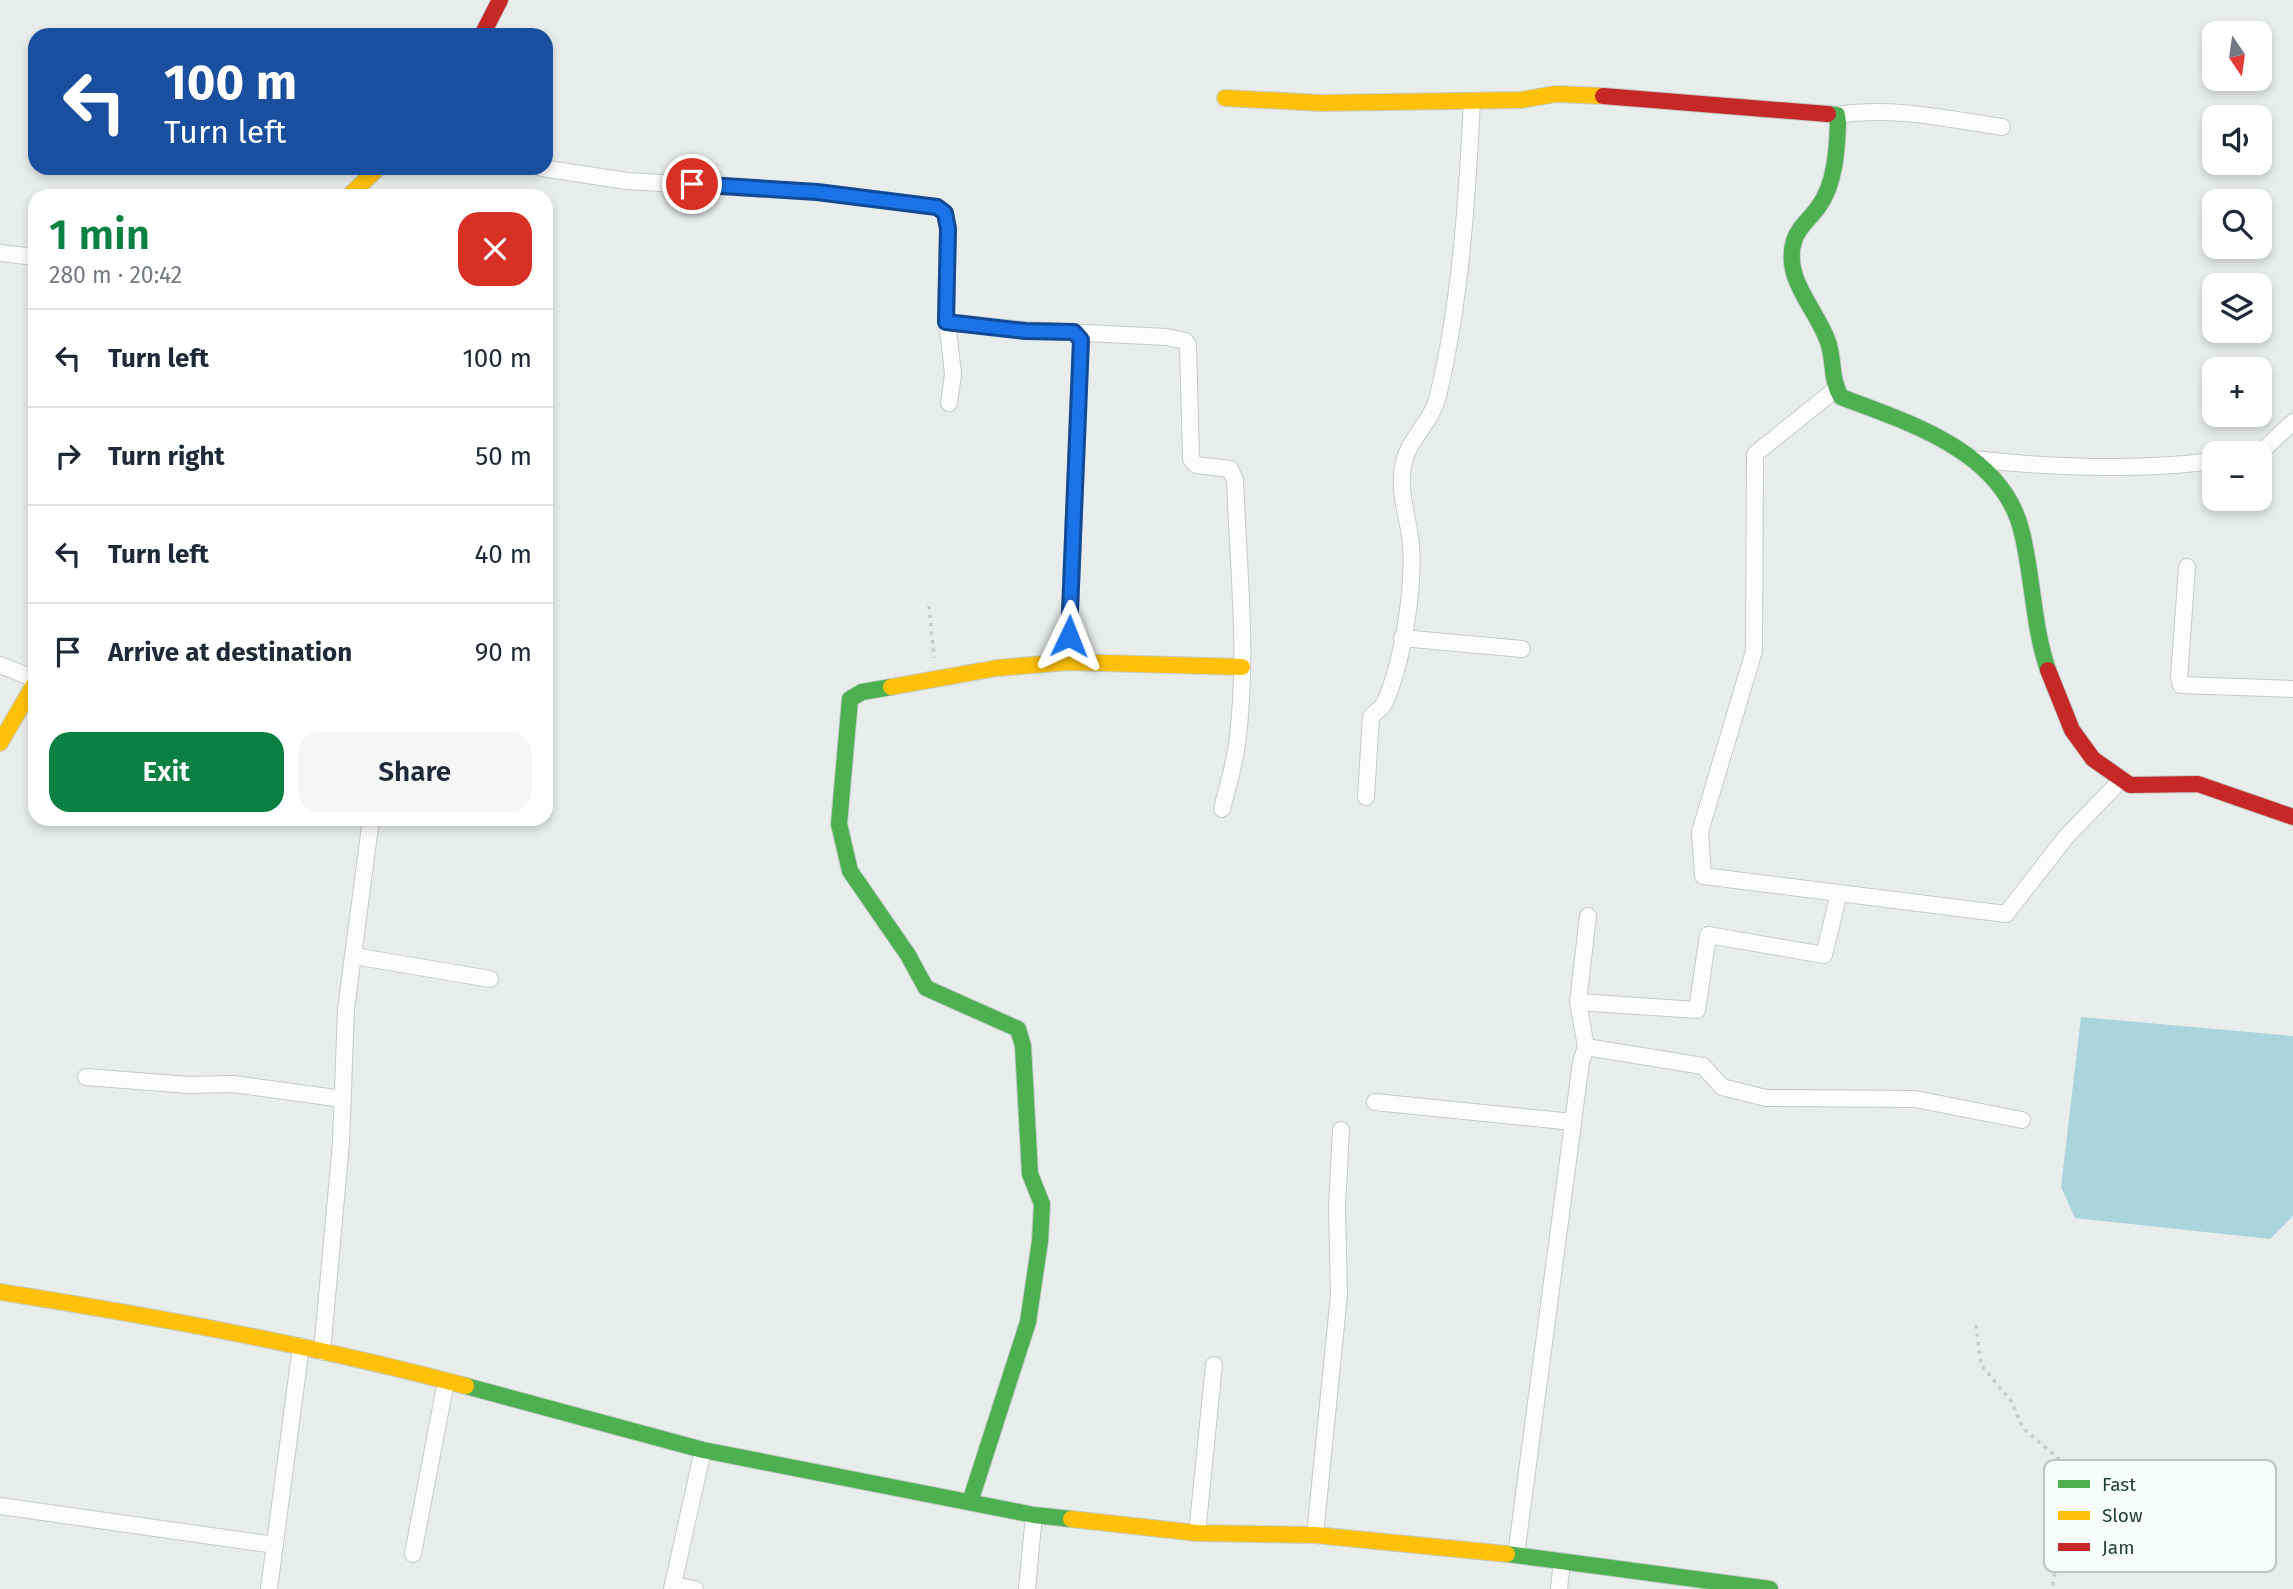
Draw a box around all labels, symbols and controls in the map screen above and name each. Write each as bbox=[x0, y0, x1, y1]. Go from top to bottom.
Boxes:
north arrow bbox=[2202, 21, 2272, 91]
map controls bbox=[2202, 21, 2272, 511]
text: 100 m bbox=[164, 53, 297, 112]
icon: left bbox=[49, 56, 140, 147]
button: sound bbox=[2202, 105, 2272, 175]
text: Turn left bbox=[164, 113, 286, 151]
pin bbox=[662, 154, 722, 214]
icon: arrive bbox=[673, 165, 711, 203]
button: search bbox=[2202, 189, 2272, 259]
text: 1 min bbox=[49, 210, 150, 260]
button: close bbox=[458, 212, 532, 286]
text: 280 m · 20:42 bbox=[49, 261, 182, 289]
button: layers bbox=[2202, 273, 2272, 343]
icon: left bbox=[49, 339, 87, 377]
text: Turn left bbox=[108, 343, 209, 374]
text: 100 m bbox=[463, 343, 532, 374]
button: + bbox=[2202, 357, 2272, 427]
icon: right bbox=[49, 437, 87, 475]
text: Turn right bbox=[108, 441, 225, 472]
text: 50 m bbox=[475, 441, 532, 472]
button: − bbox=[2202, 441, 2272, 511]
icon: left bbox=[49, 535, 87, 573]
text: Turn left bbox=[108, 539, 209, 570]
text: 40 m bbox=[474, 539, 532, 570]
position arrow bbox=[1032, 599, 1106, 673]
icon: arrive bbox=[49, 633, 87, 671]
text: Arrive at destination bbox=[108, 637, 352, 668]
text: 90 m bbox=[475, 637, 532, 668]
button: Exit bbox=[49, 732, 284, 812]
button: Share bbox=[298, 732, 532, 812]
legend bbox=[2044, 1460, 2276, 1572]
text: Fast bbox=[2102, 1473, 2136, 1496]
text: Slow bbox=[2102, 1504, 2143, 1527]
text: Jam bbox=[2102, 1536, 2134, 1559]

